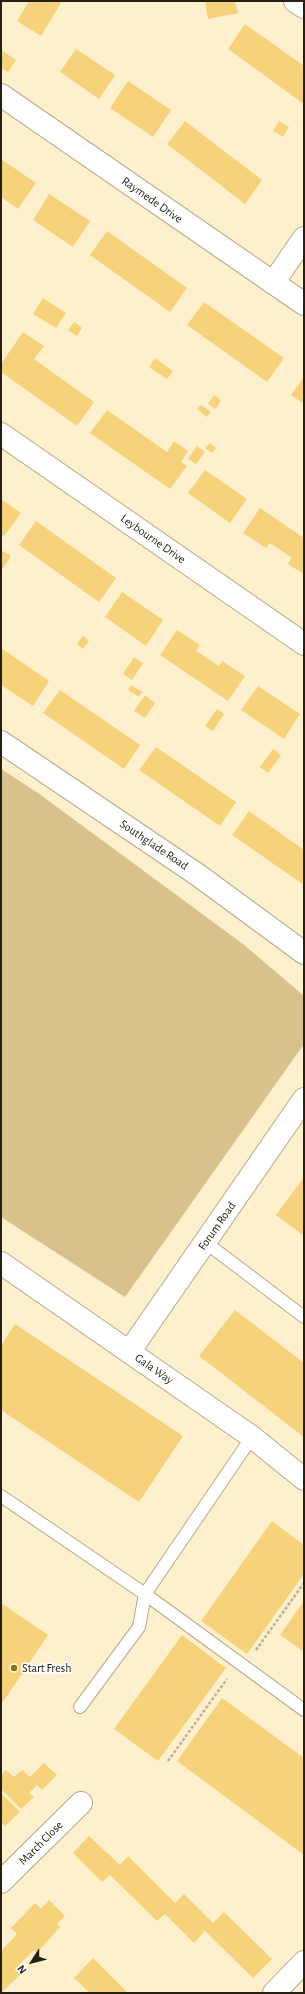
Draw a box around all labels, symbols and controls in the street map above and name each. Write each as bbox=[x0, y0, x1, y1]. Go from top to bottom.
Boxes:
street label: Raymede Drive bbox=[119, 174, 185, 226]
street label: Leybourne Drive bbox=[118, 511, 188, 567]
street label: Southglade Road bbox=[117, 817, 191, 873]
street label: Forum Road bbox=[195, 1199, 239, 1253]
street label: Gala Way bbox=[132, 1351, 176, 1387]
place label: Start Fresh bbox=[22, 1661, 71, 1675]
marker: Start Fresh bbox=[9, 1663, 19, 1673]
street label: March Close bbox=[16, 1818, 66, 1868]
north arrow bbox=[12, 1942, 52, 1982]
text: N bbox=[15, 1963, 29, 1976]

